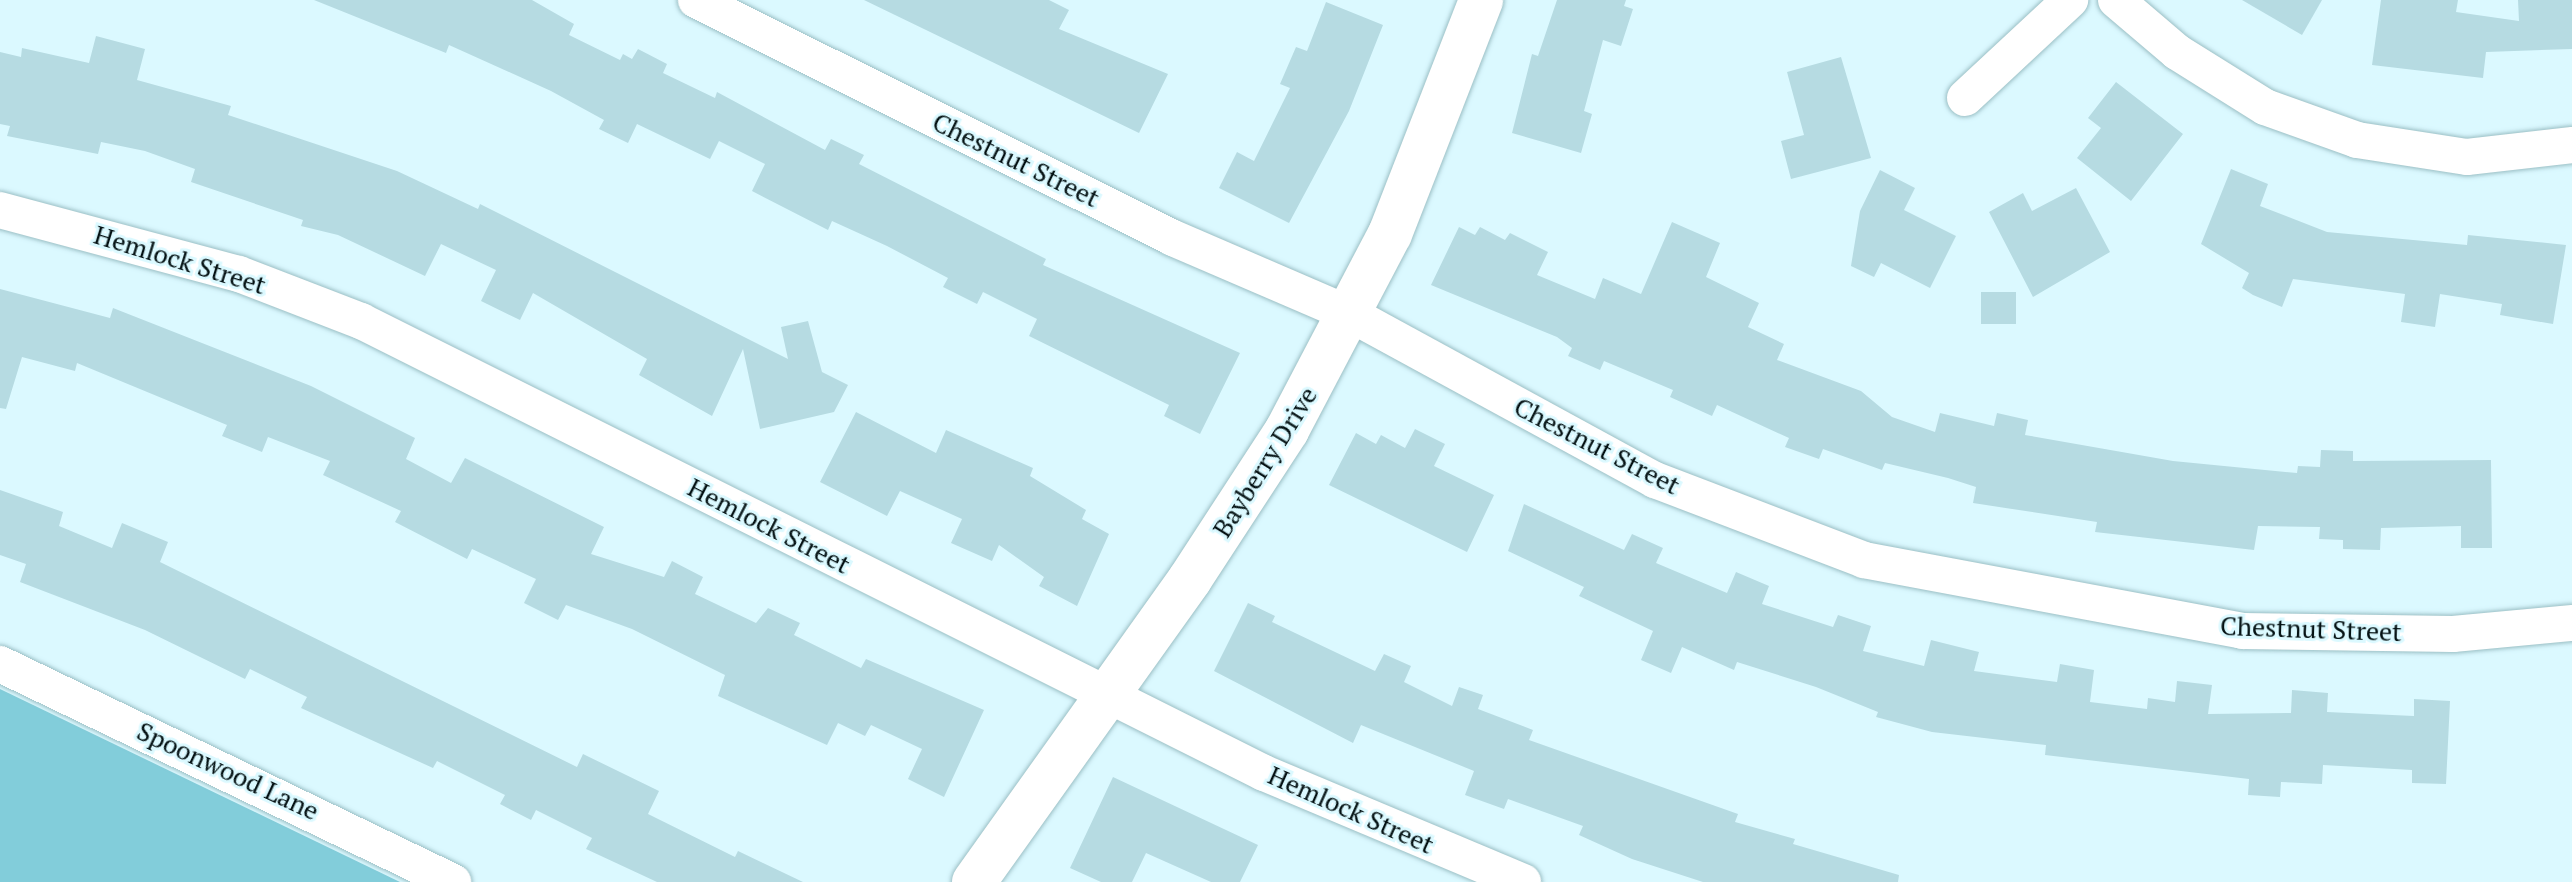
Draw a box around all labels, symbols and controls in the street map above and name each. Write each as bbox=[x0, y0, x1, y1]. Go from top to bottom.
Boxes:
street label: Chestnut Street bbox=[928, 106, 1104, 214]
street label: Hemlock Street bbox=[90, 219, 270, 301]
street label: Bayberry Drive bbox=[1206, 381, 1324, 543]
street label: Chestnut Street bbox=[1509, 391, 1685, 501]
street label: Hemlock Street bbox=[683, 472, 855, 580]
street label: Chestnut Street bbox=[2220, 610, 2402, 648]
street label: Spoonwood Lane bbox=[132, 715, 324, 827]
street label: Hemlock Street bbox=[1263, 760, 1439, 860]

